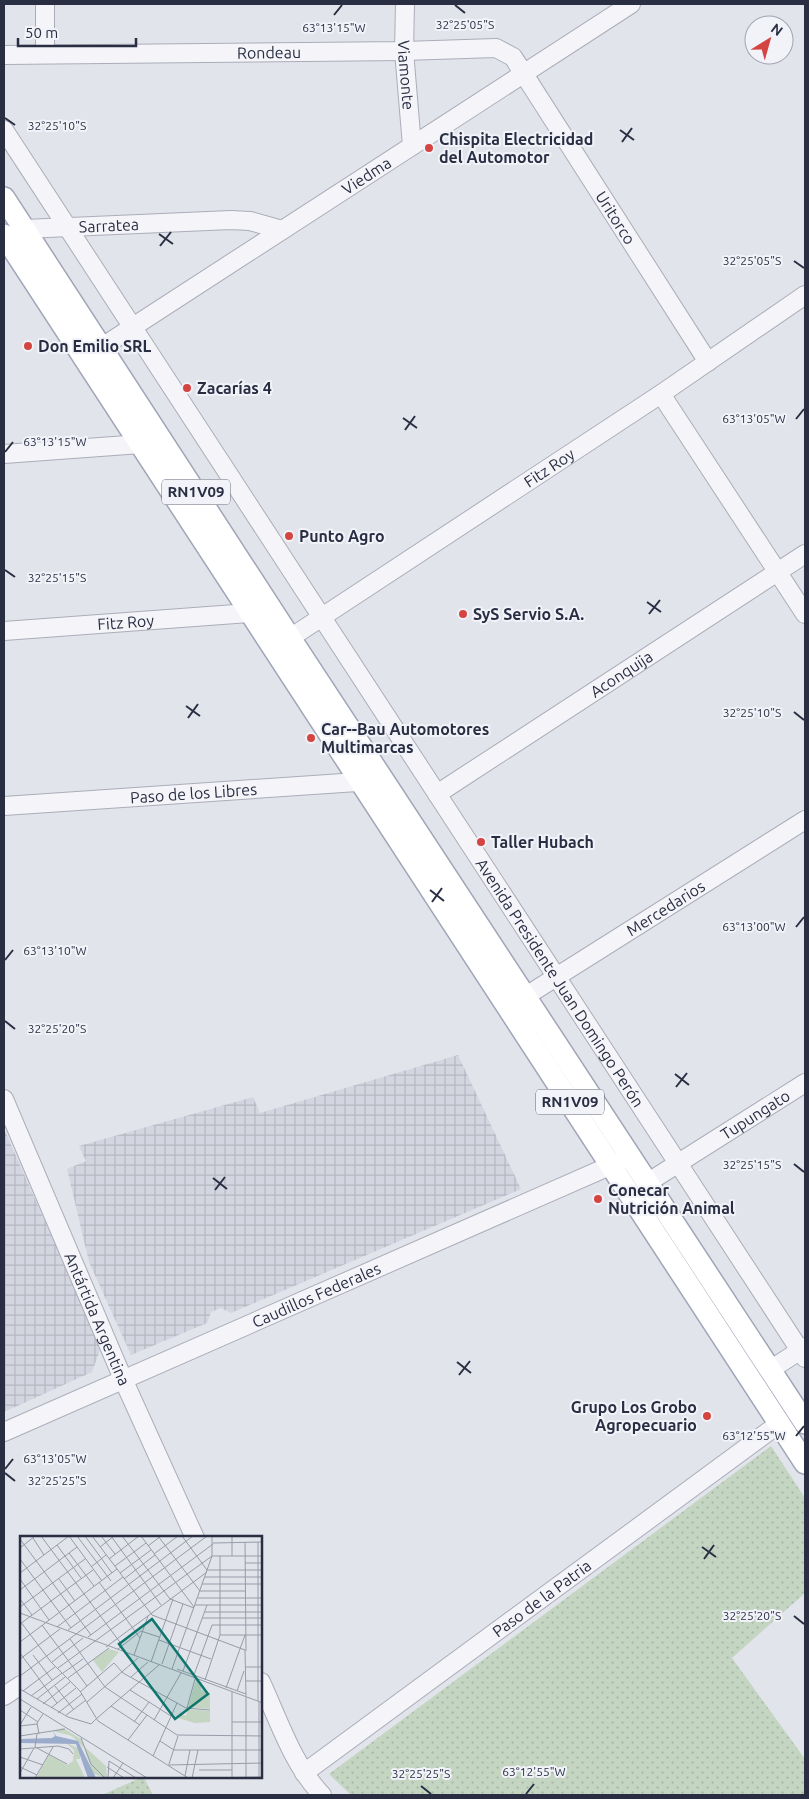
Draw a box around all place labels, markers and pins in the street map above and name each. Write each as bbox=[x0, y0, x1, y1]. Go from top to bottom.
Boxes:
place label: Chispita Electricidad del Automotor bbox=[439, 130, 593, 166]
marker: Chispita Electricidad del Automotor bbox=[423, 142, 435, 154]
place label: Don Emilio SRL bbox=[38, 337, 152, 355]
marker: Don Emilio SRL bbox=[22, 340, 34, 352]
place label: Zacarías 4 bbox=[197, 379, 272, 397]
marker: Zacarías 4 bbox=[181, 382, 193, 394]
place label: Punto Agro bbox=[299, 527, 385, 545]
marker: Punto Agro bbox=[283, 530, 295, 542]
place label: SyS Servio S.A. bbox=[473, 605, 584, 623]
marker: SyS Servio S.A. bbox=[457, 608, 469, 620]
place label: Car--Bau Automotores Multimarcas bbox=[321, 720, 489, 756]
marker: Car--Bau Automotores Multimarcas bbox=[305, 732, 317, 744]
place label: Taller Hubach bbox=[491, 833, 594, 851]
marker: Taller Hubach bbox=[475, 836, 487, 848]
place label: Conecar Nutrición Animal bbox=[608, 1181, 735, 1217]
marker: Conecar Nutrición Animal bbox=[592, 1193, 604, 1205]
place label: Grupo Los Grobo Agropecuario bbox=[571, 1398, 697, 1434]
marker: Grupo Los Grobo Agropecuario bbox=[701, 1410, 713, 1422]

